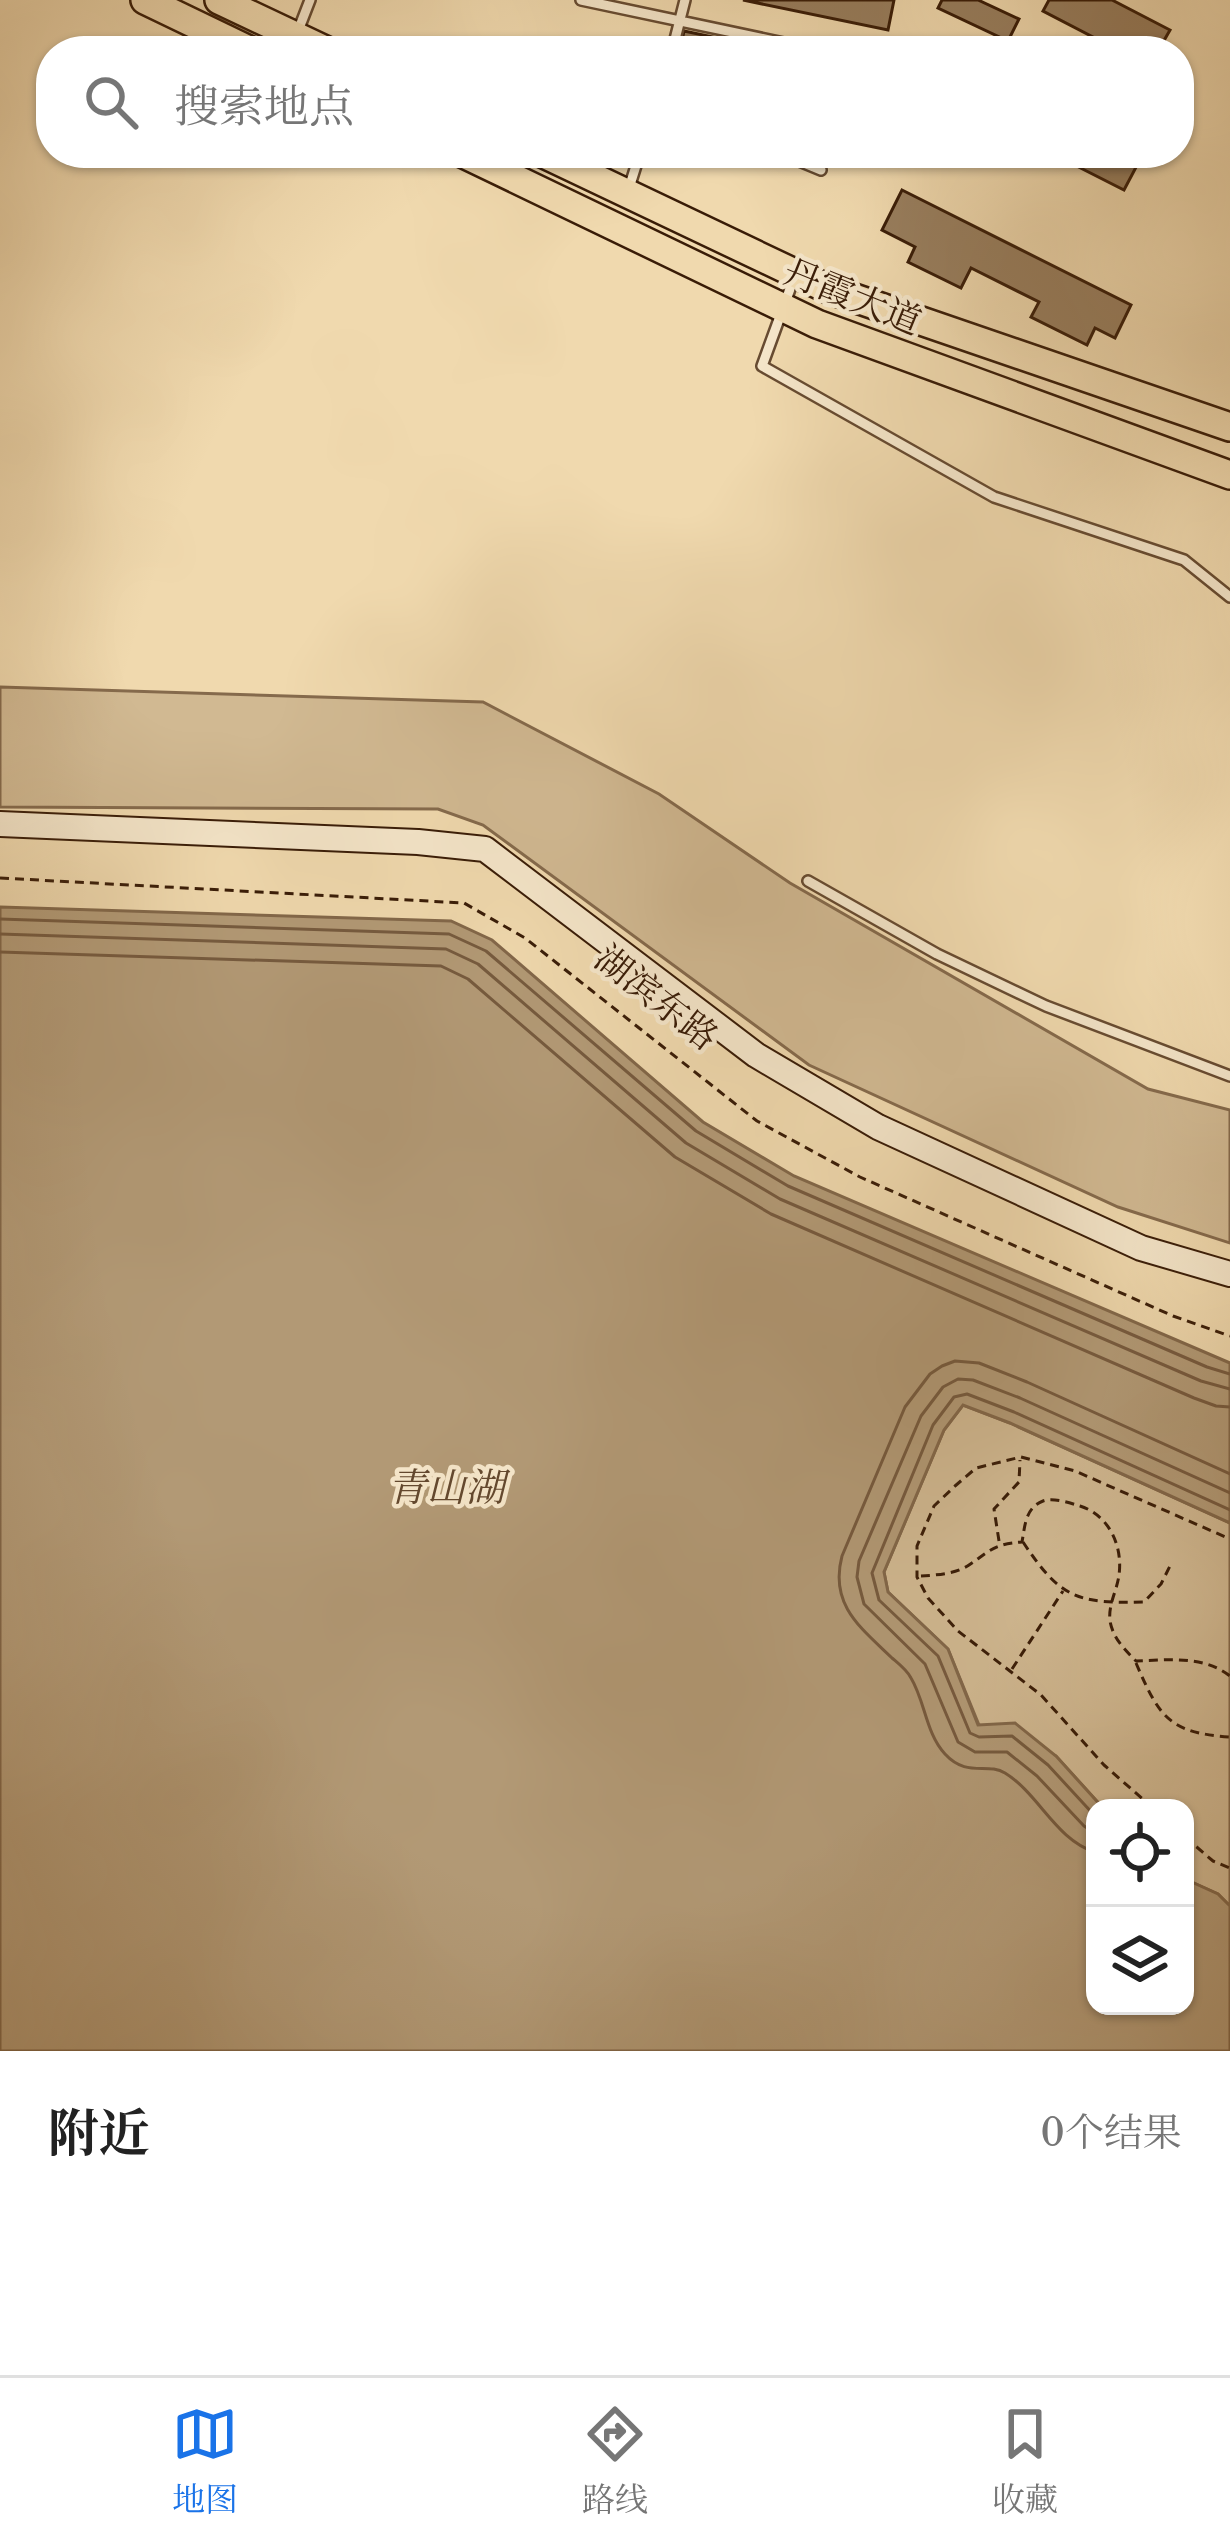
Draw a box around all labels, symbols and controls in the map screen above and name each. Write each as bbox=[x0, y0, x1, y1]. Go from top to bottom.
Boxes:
search box bbox=[36, 36, 1194, 168]
icon: search bbox=[78, 69, 144, 135]
text: 搜索地点 bbox=[174, 78, 354, 134]
street label: 丹霞大道 bbox=[778, 249, 928, 343]
street label: 湖滨东路 bbox=[587, 935, 727, 1059]
water label: 青山湖 bbox=[387, 1463, 510, 1511]
map controls bbox=[1086, 1799, 1194, 2015]
button: locate bbox=[1086, 1799, 1194, 1907]
button: layers bbox=[1086, 1907, 1194, 2015]
text: 附近 bbox=[48, 2102, 150, 2164]
text: 0个结果 bbox=[1040, 2108, 1182, 2156]
tab: 地图 bbox=[172, 2401, 238, 2520]
tab: 路线 bbox=[582, 2401, 648, 2520]
tab: 收藏 bbox=[992, 2401, 1058, 2520]

